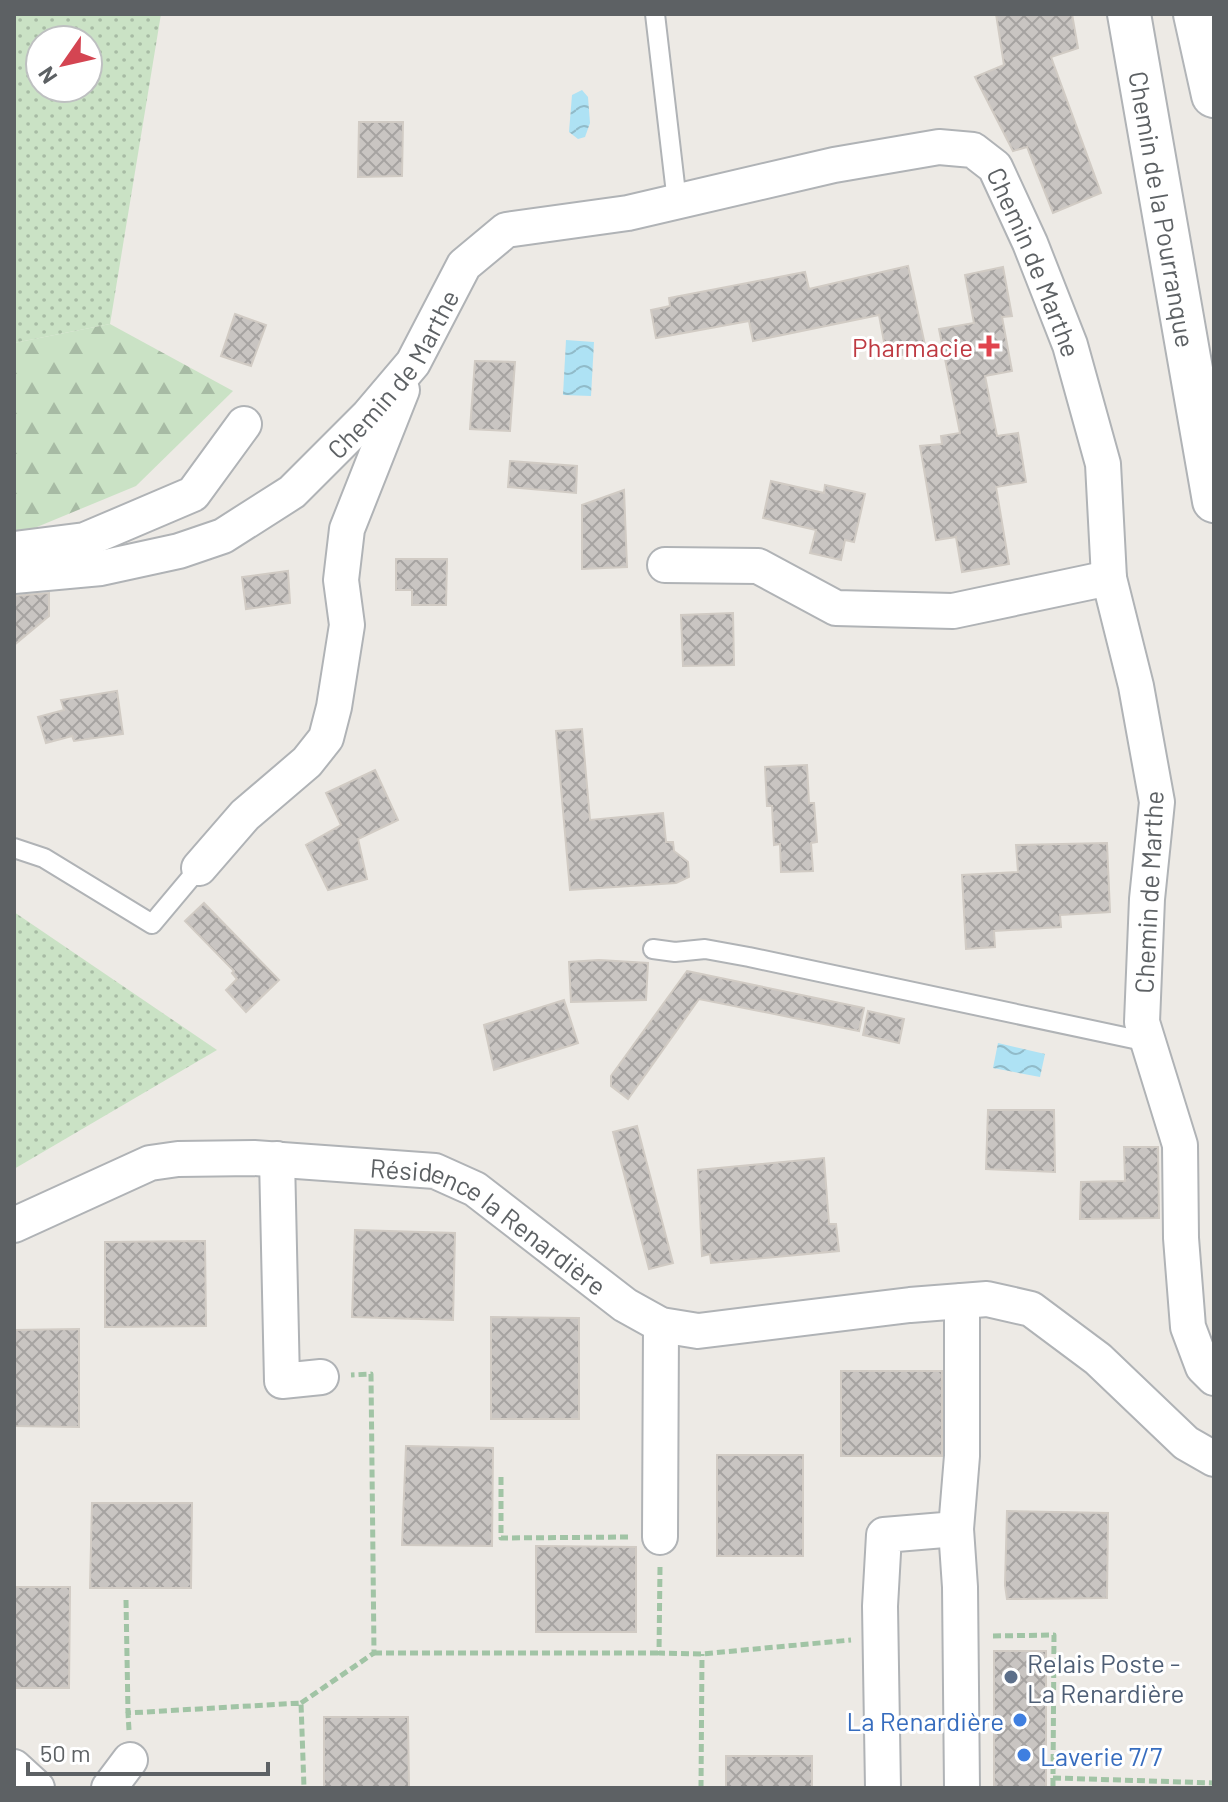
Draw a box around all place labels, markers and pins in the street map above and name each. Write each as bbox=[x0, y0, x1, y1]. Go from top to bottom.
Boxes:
place label: Pharmacie bbox=[852, 331, 973, 362]
marker: Pharmacie bbox=[980, 337, 998, 355]
place label: Relais Poste - La Renardière bbox=[1027, 1647, 1184, 1708]
marker: Relais Poste - La Renardière bbox=[1002, 1668, 1020, 1686]
place label: La Renardière bbox=[847, 1705, 1004, 1736]
marker: La Renardière bbox=[1011, 1711, 1029, 1729]
place label: Laverie 7/7 bbox=[1040, 1740, 1162, 1771]
marker: Laverie 7/7 bbox=[1015, 1746, 1033, 1764]

